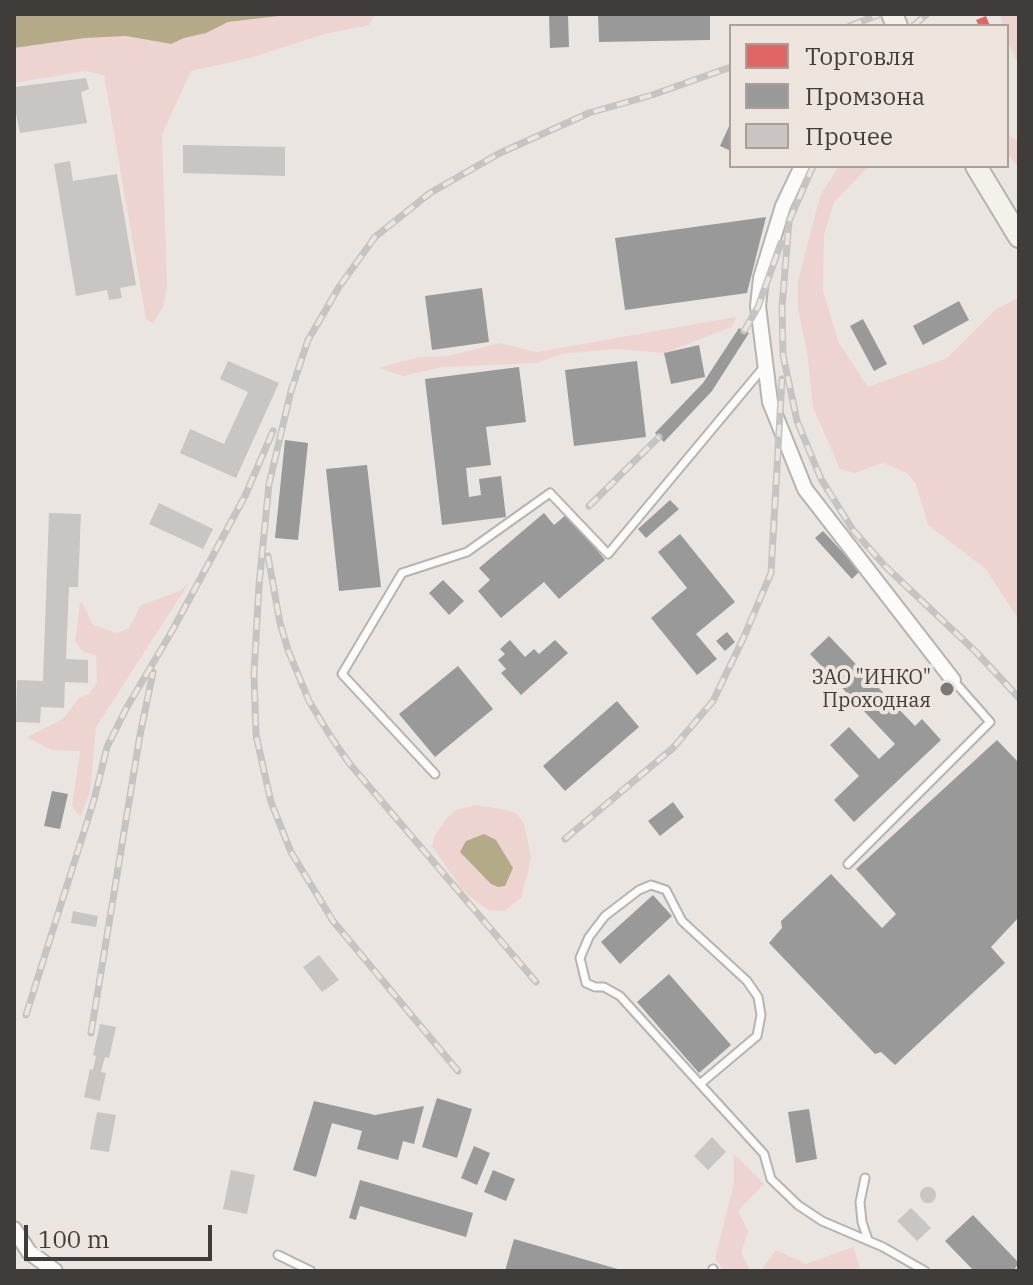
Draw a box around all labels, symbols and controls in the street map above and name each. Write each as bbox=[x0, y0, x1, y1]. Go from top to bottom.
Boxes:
legend bbox=[729, 24, 1009, 168]
text: Торговля bbox=[805, 40, 915, 72]
text: Промзона bbox=[805, 80, 925, 112]
text: Прочее bbox=[805, 120, 893, 152]
place label: ЗАО "ИНКО" Проходная bbox=[812, 666, 931, 713]
marker: ЗАО "ИНКО" Проходная bbox=[938, 680, 956, 698]
scale bar bbox=[28, 1209, 216, 1259]
text: 100 m bbox=[38, 1223, 110, 1255]

